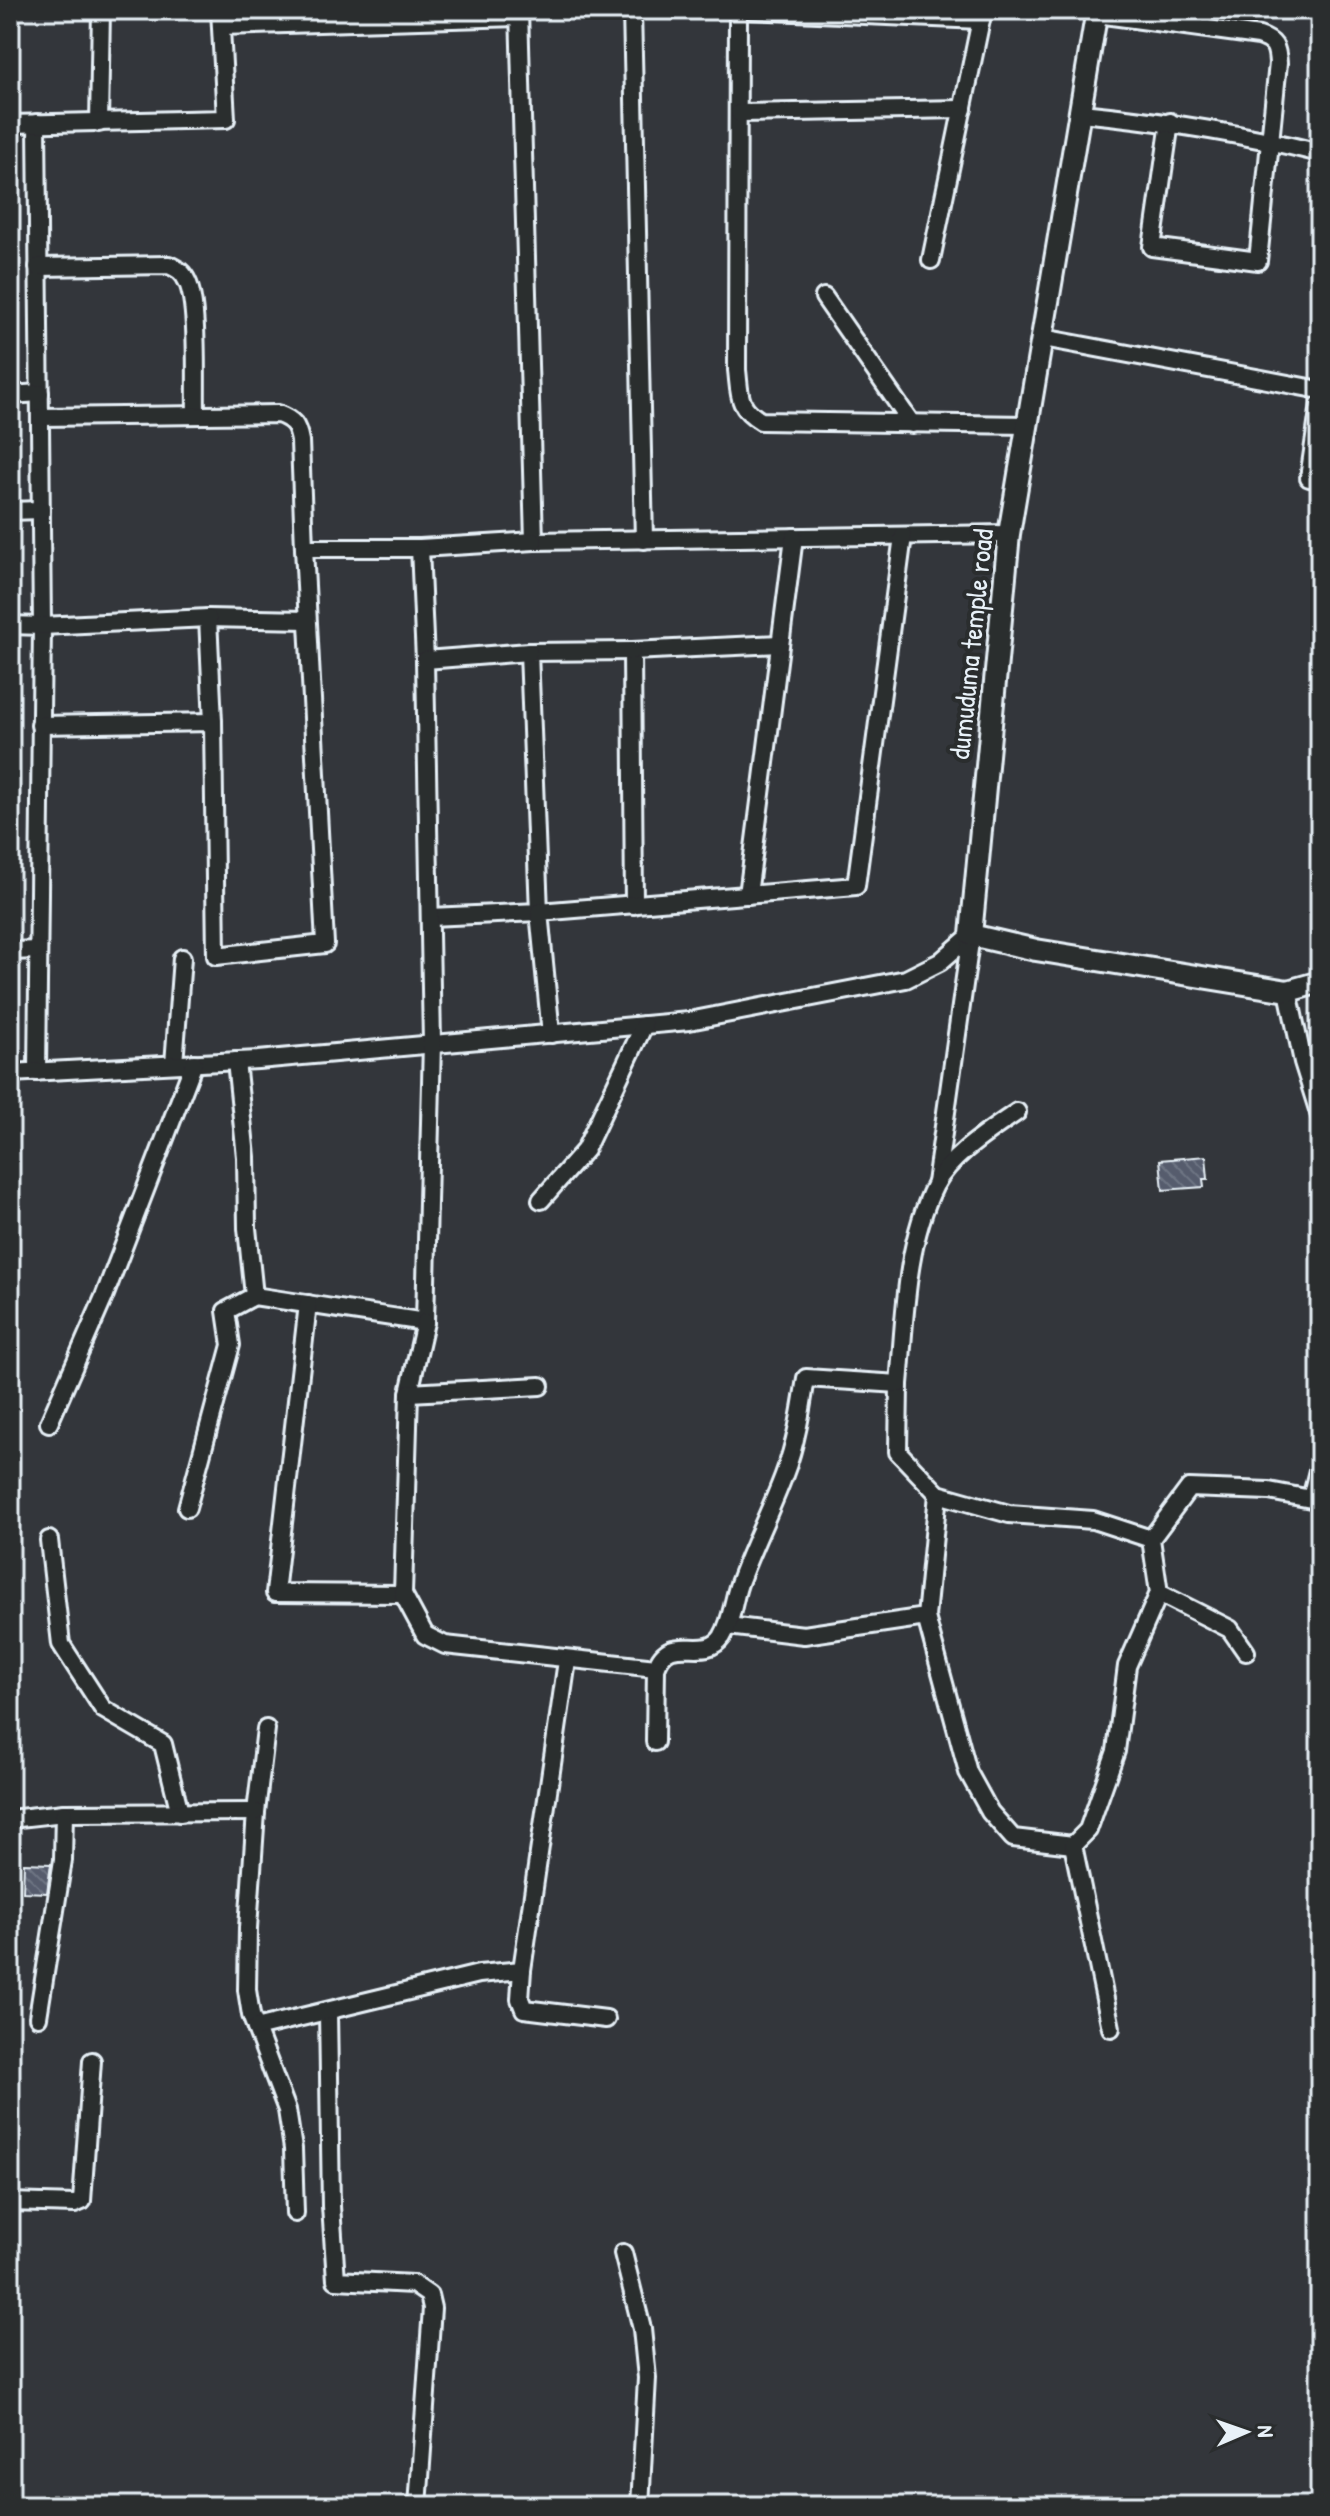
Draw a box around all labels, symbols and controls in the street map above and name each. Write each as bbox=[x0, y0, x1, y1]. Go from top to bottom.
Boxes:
street label: dumuduma temple road bbox=[940, 527, 1002, 761]
north arrow bbox=[1206, 2392, 1286, 2472]
text: N bbox=[1251, 2425, 1281, 2438]

